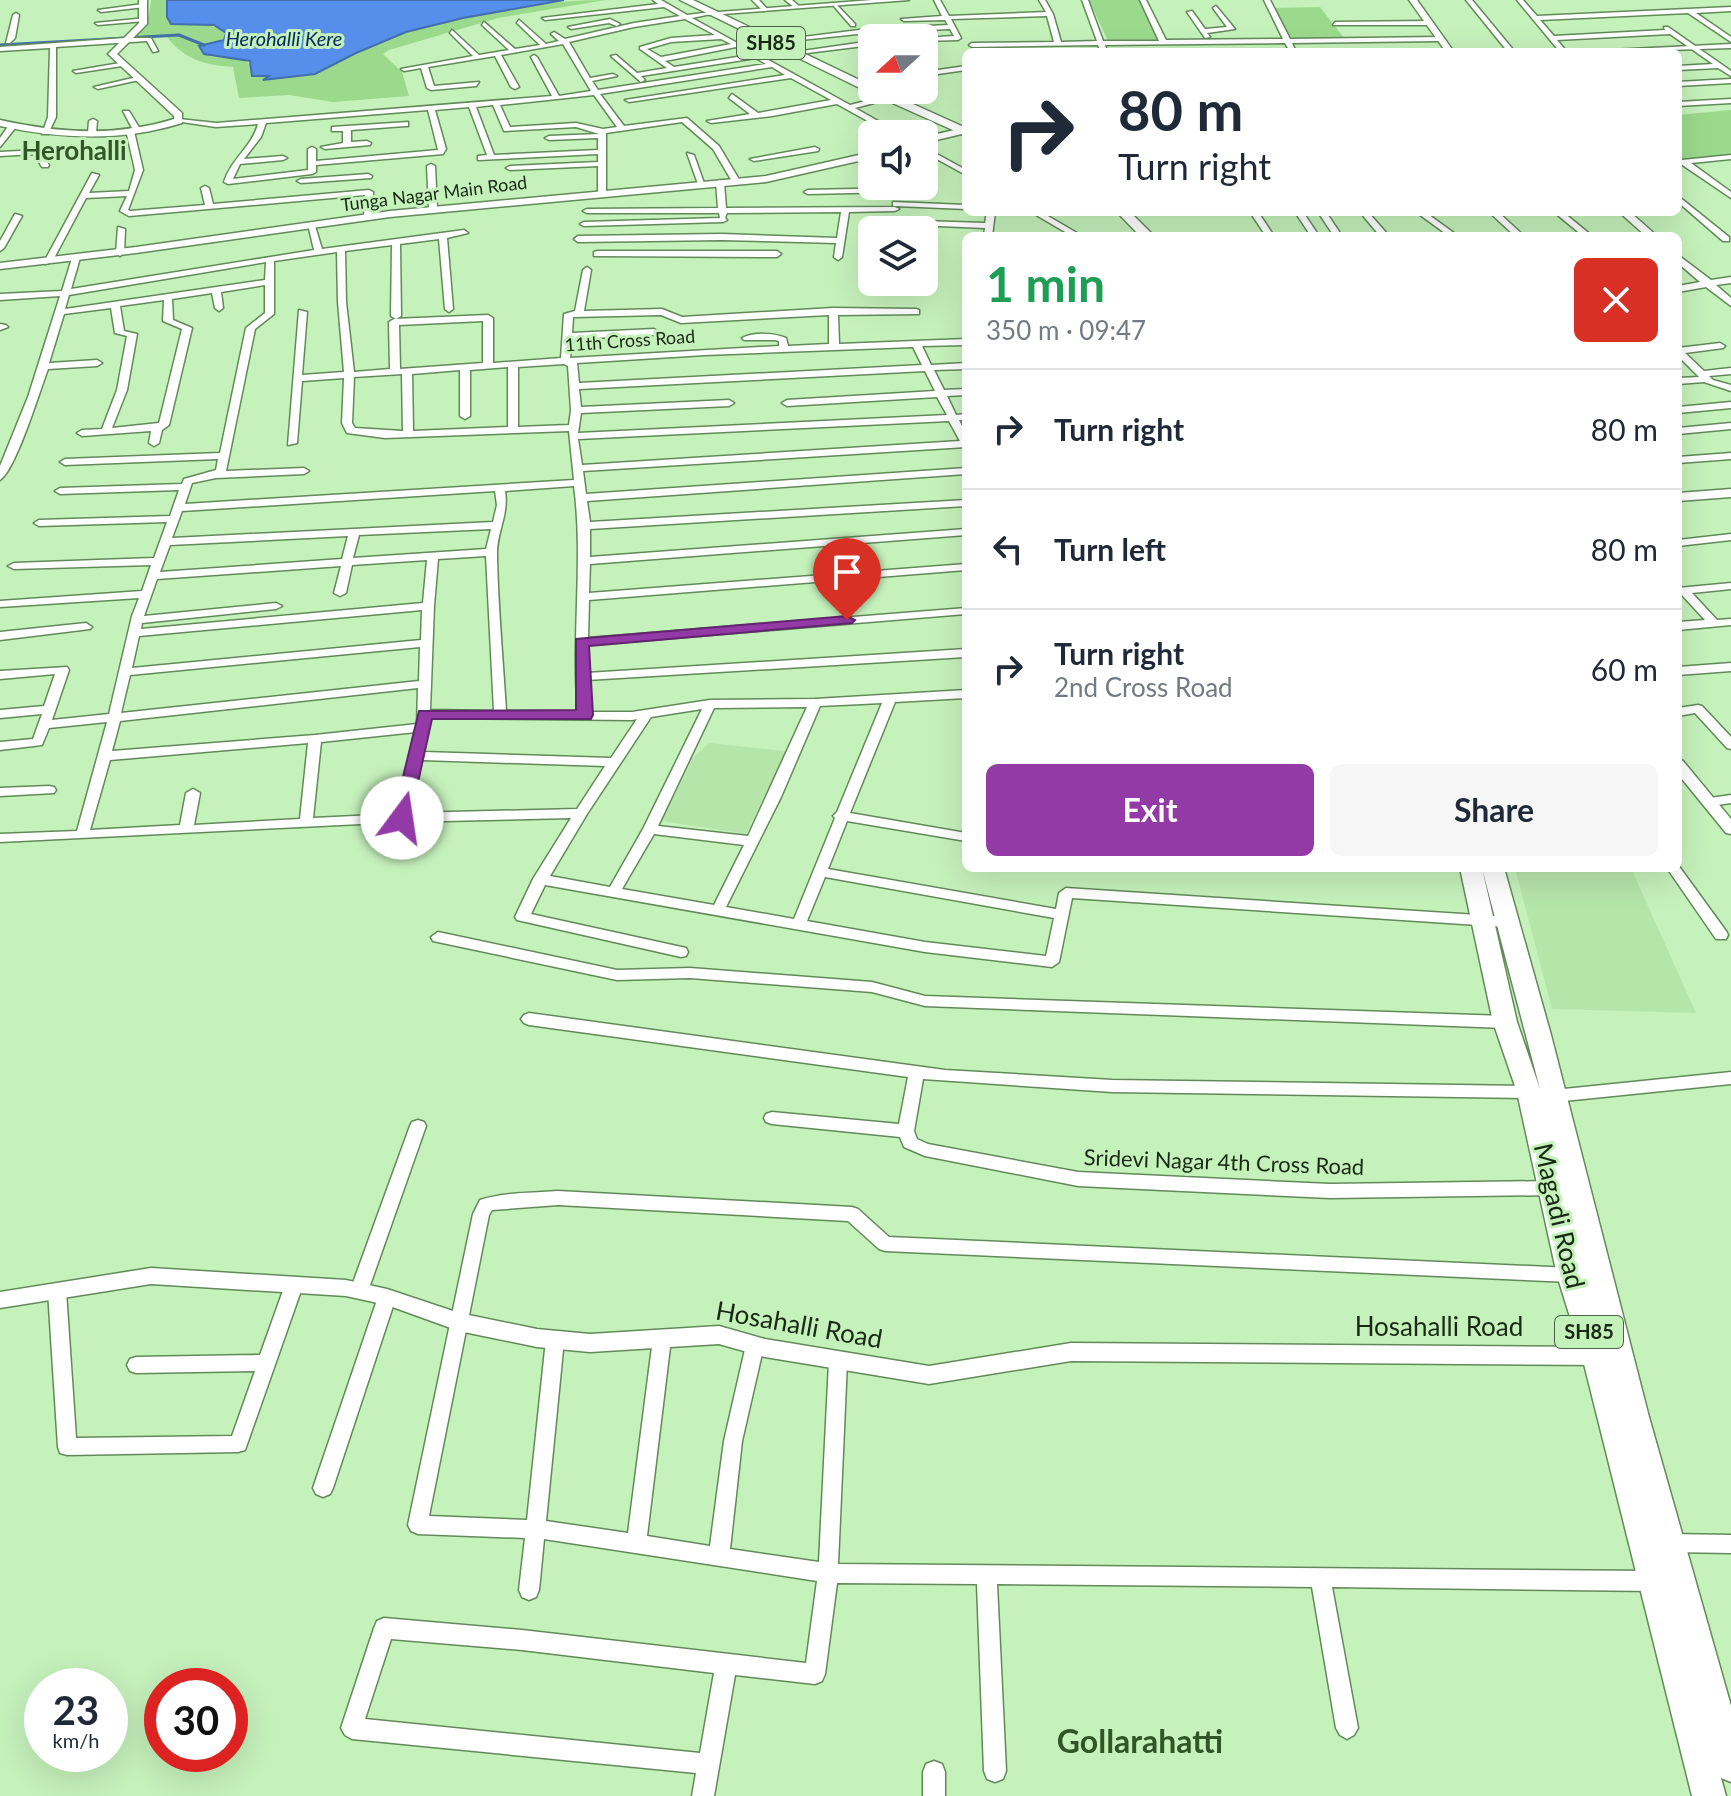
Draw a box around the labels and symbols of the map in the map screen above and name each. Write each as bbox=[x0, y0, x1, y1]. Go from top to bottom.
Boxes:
north arrow bbox=[858, 24, 938, 104]
water label: Herohalli Kere bbox=[226, 26, 342, 50]
road number: SH85 bbox=[737, 27, 805, 59]
district label: Herohalli bbox=[21, 134, 127, 166]
street label: Tunga Nagar Main Road bbox=[339, 171, 528, 215]
street label: 11th Cross Road bbox=[564, 324, 696, 356]
pin bbox=[813, 538, 881, 620]
position arrow bbox=[360, 776, 444, 860]
street label: Magadi Road bbox=[1528, 1140, 1592, 1292]
street label: Sridevi Nagar 4th Cross Road bbox=[1083, 1143, 1365, 1180]
street label: Hosahalli Road bbox=[713, 1294, 885, 1354]
street label: Hosahalli Road bbox=[1355, 1310, 1523, 1342]
road number: SH85 bbox=[1555, 1316, 1623, 1348]
speed limit sign: 30 bbox=[144, 1668, 248, 1772]
district label: Gollarahatti bbox=[1057, 1721, 1223, 1760]

